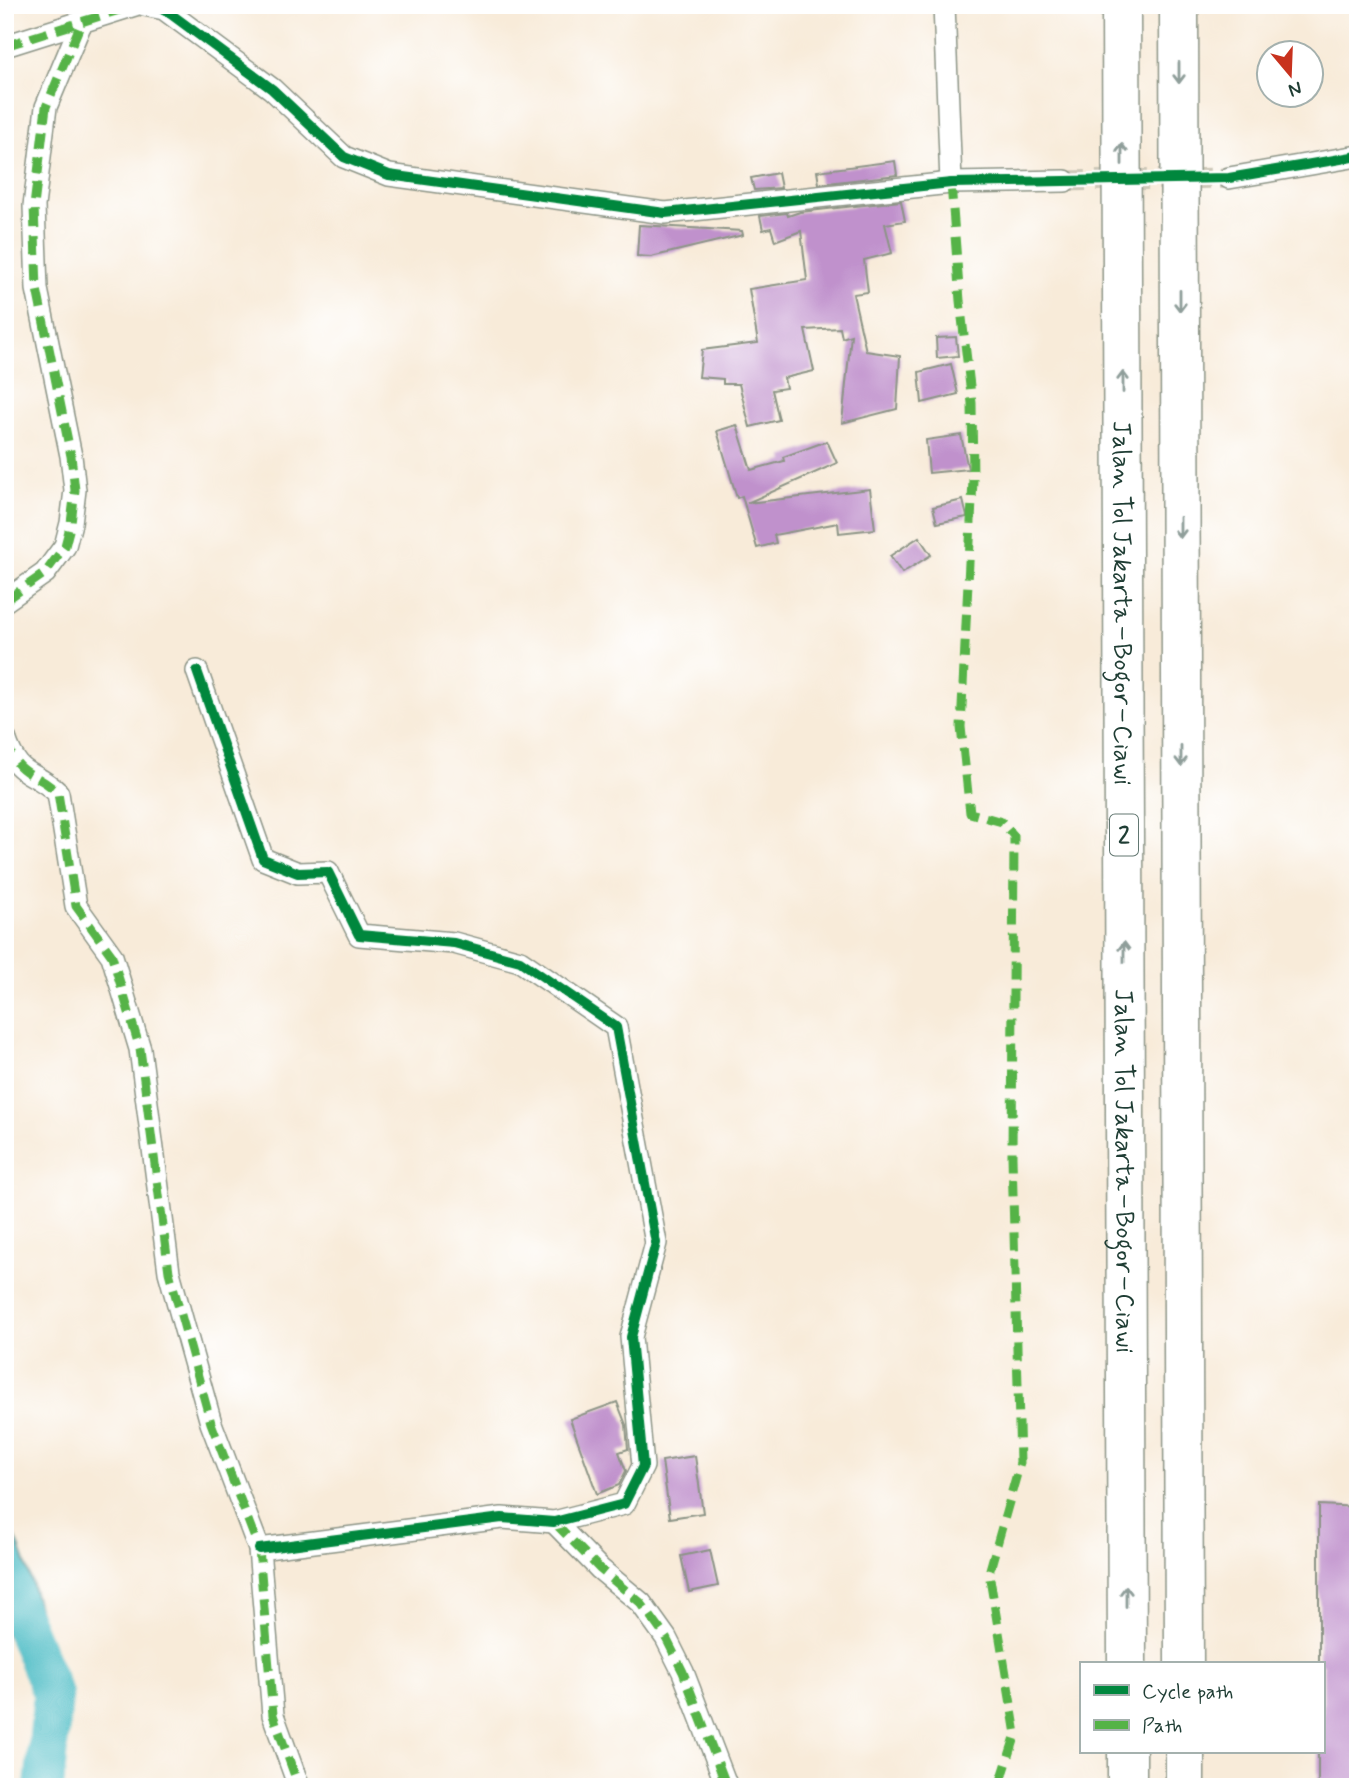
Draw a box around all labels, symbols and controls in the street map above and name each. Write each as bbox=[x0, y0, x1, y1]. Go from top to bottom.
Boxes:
north arrow bbox=[1254, 38, 1324, 108]
one-way arrow bbox=[1172, 62, 1186, 85]
text: N bbox=[1285, 75, 1305, 103]
one-way arrow bbox=[1115, 143, 1129, 166]
one-way arrow bbox=[1173, 289, 1187, 312]
one-way arrow bbox=[1116, 370, 1130, 393]
street label: Jalan Tol Jakarta–Bogor–Ciawi bbox=[1101, 421, 1139, 785]
one-way arrow bbox=[1173, 517, 1187, 540]
one-way arrow bbox=[1174, 744, 1188, 767]
road number: 2 bbox=[1110, 814, 1138, 856]
one-way arrow bbox=[1118, 941, 1131, 964]
street label: Jalan Tol Jakarta–Bogor–Ciawi bbox=[1103, 989, 1141, 1353]
one-way arrow bbox=[1119, 1585, 1133, 1608]
legend bbox=[1080, 1662, 1324, 1754]
text: Cycle path bbox=[1142, 1678, 1233, 1706]
text: Path bbox=[1142, 1712, 1182, 1740]

